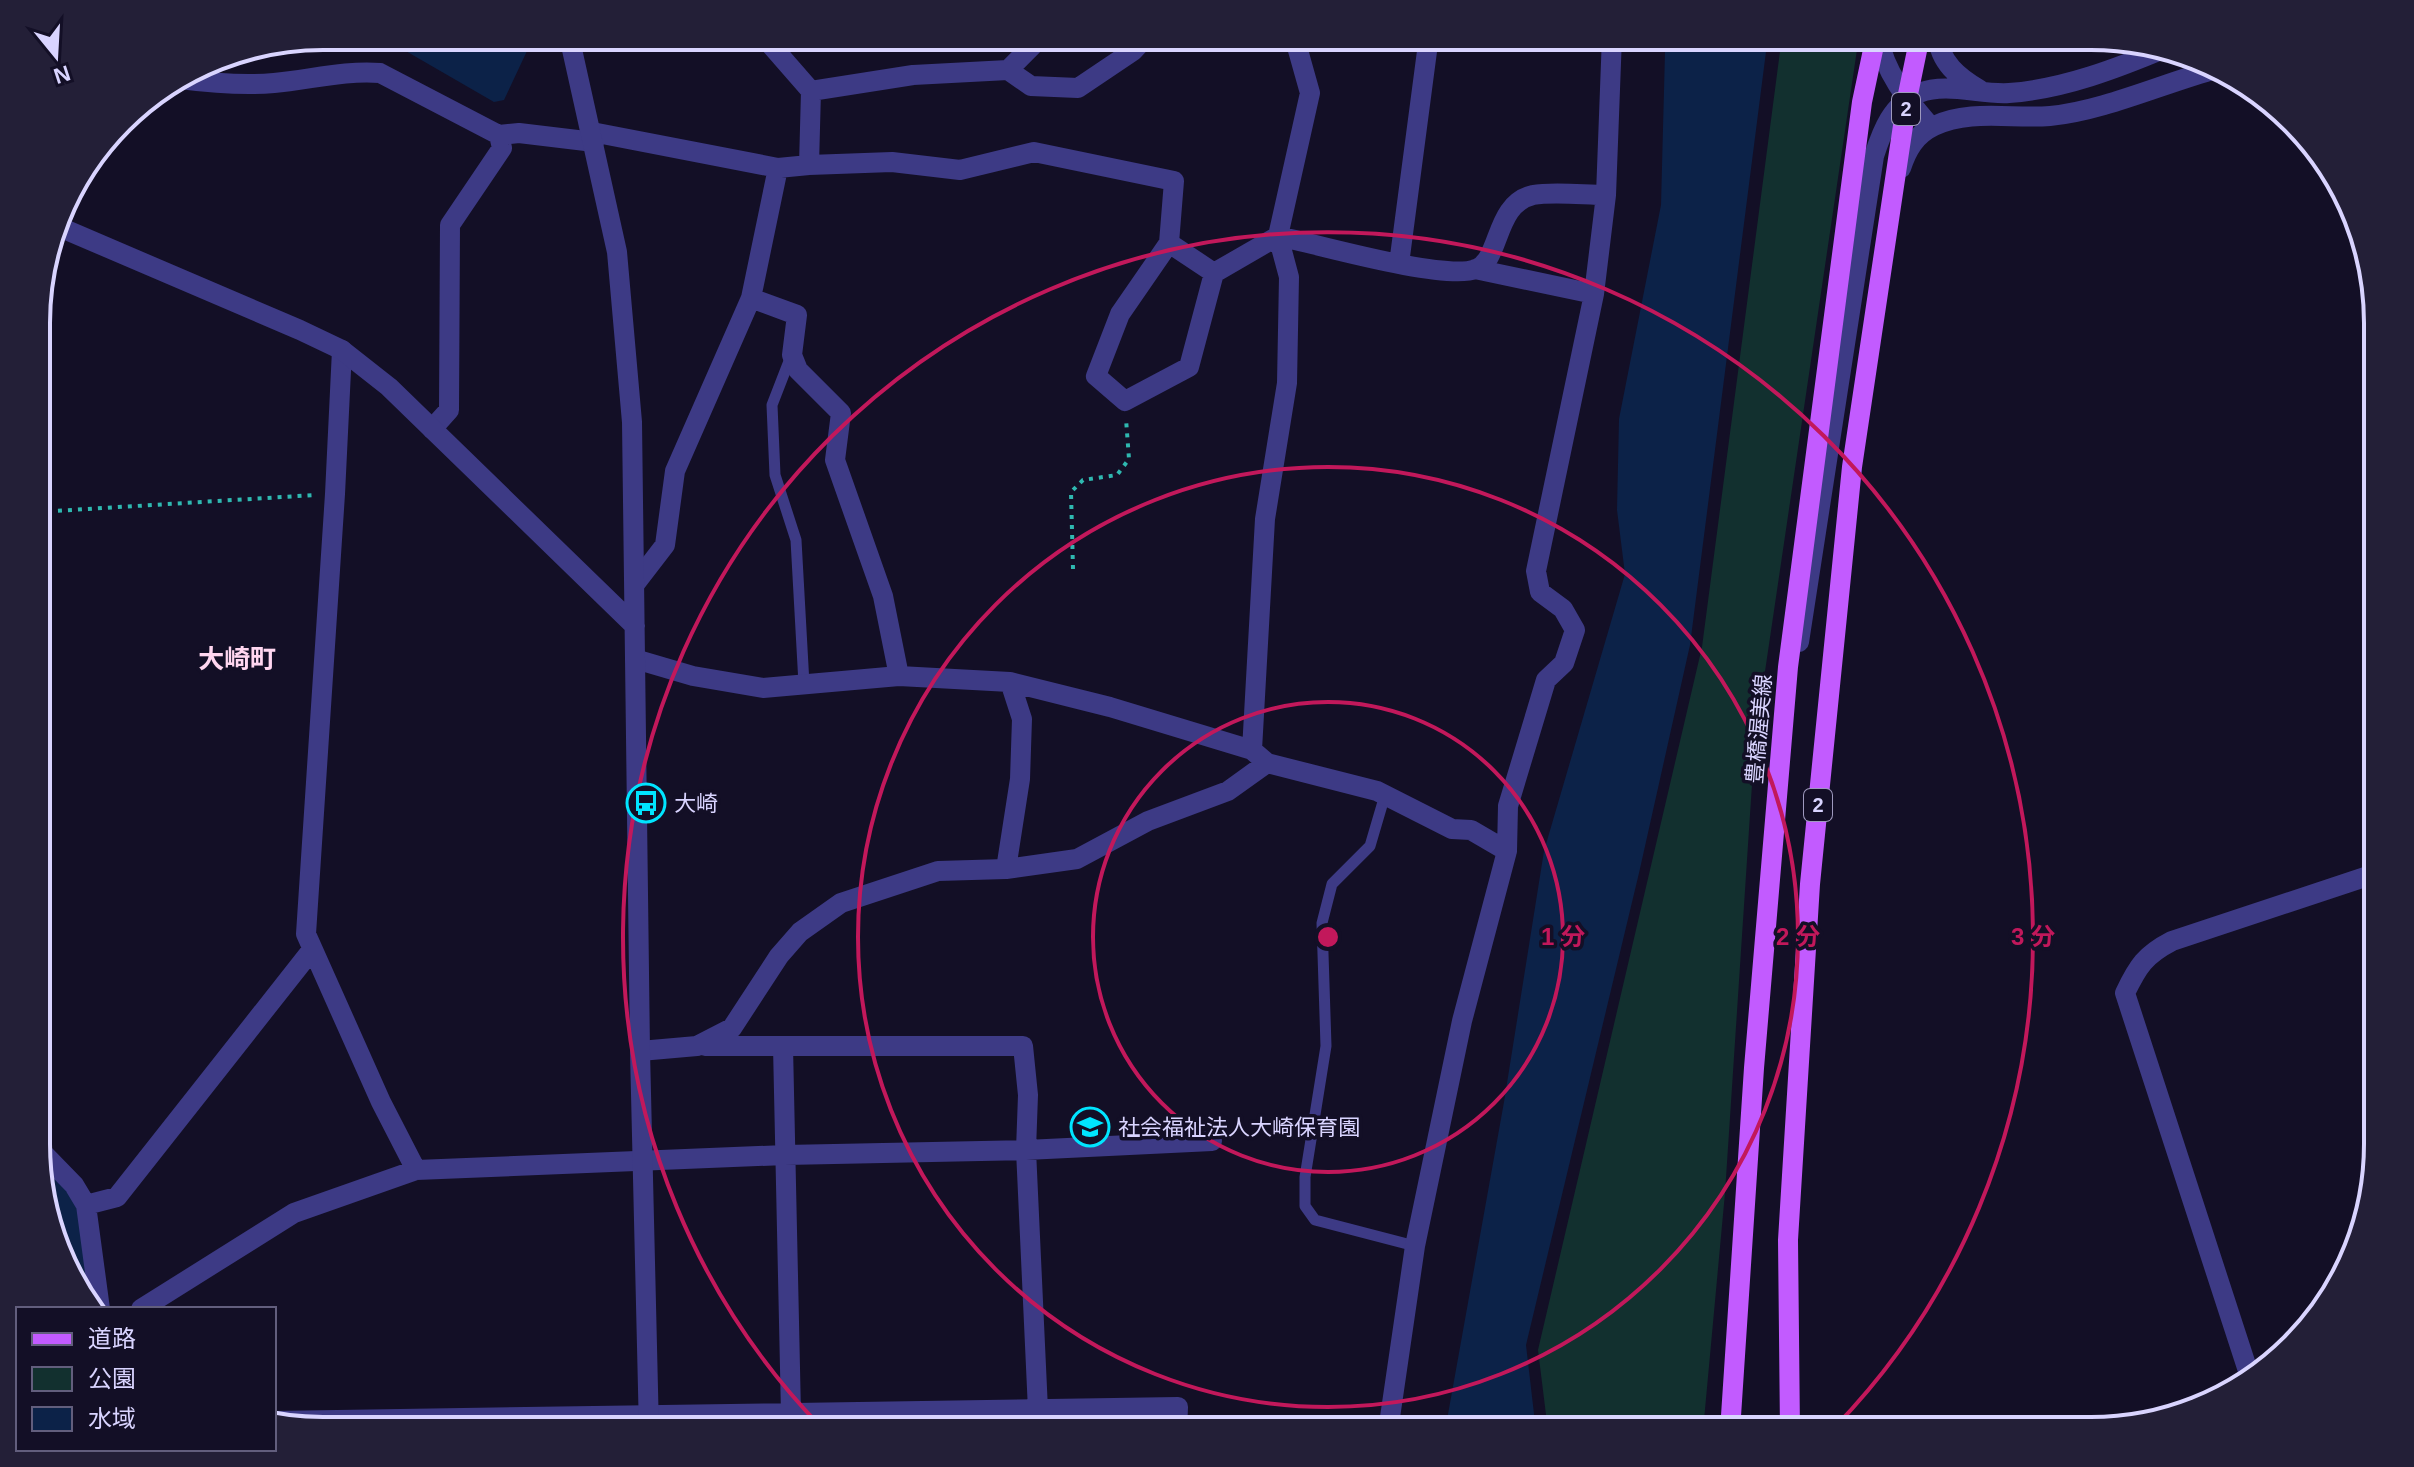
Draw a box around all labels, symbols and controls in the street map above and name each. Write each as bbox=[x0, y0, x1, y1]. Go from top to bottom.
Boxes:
north arrow bbox=[16, 16, 96, 96]
text: N bbox=[51, 60, 73, 89]
road number: 2 bbox=[1892, 93, 1920, 125]
district label: 大崎町 bbox=[198, 644, 276, 674]
street label: 豊橋渥美線 bbox=[1742, 673, 1776, 785]
bus stop icon: 大崎 bbox=[625, 782, 667, 824]
road number: 2 bbox=[1804, 789, 1832, 821]
place label: 大崎 bbox=[674, 791, 718, 816]
centre of rings bbox=[1314, 923, 1342, 951]
text: 1 分 bbox=[1541, 923, 1585, 950]
text: 2 分 bbox=[1776, 923, 1820, 950]
text: 3 分 bbox=[2011, 923, 2055, 950]
school or university icon: 社会福祉法人大崎保育園 bbox=[1069, 1106, 1111, 1148]
place label: 社会福祉法人大崎保育園 bbox=[1118, 1115, 1360, 1140]
legend bbox=[16, 1307, 276, 1451]
text: 道路 bbox=[88, 1325, 136, 1352]
text: 公園 bbox=[88, 1365, 136, 1392]
text: 水域 bbox=[88, 1405, 136, 1432]

